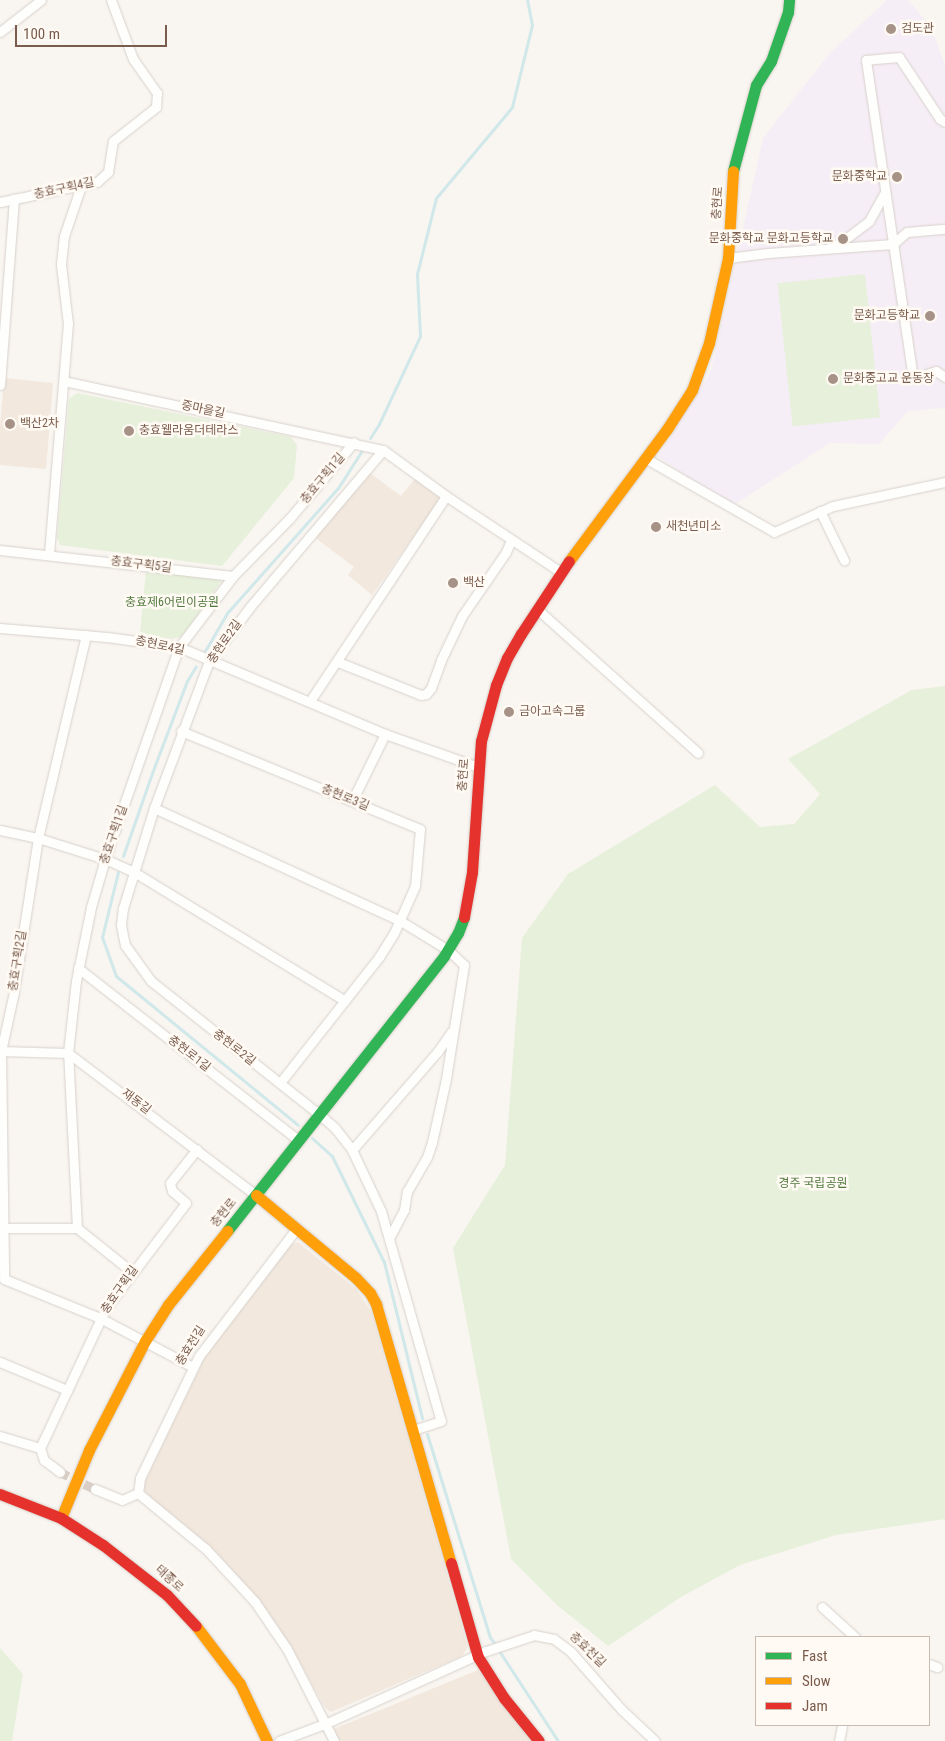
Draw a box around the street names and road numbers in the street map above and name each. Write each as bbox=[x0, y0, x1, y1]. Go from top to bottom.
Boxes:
street label: 충효구획4길 bbox=[33, 176, 95, 202]
street label: 충현로 bbox=[710, 186, 726, 220]
street label: 중마을길 bbox=[180, 398, 226, 422]
street label: 충효구획1길 bbox=[298, 451, 348, 507]
street label: 충효구획5길 bbox=[110, 554, 172, 576]
street label: 충현로2길 bbox=[205, 617, 245, 667]
street label: 충현로4길 bbox=[134, 634, 186, 658]
street label: 충현로 bbox=[455, 758, 473, 792]
street label: 충현로3길 bbox=[319, 782, 371, 814]
street label: 충효구획1길 bbox=[97, 804, 131, 866]
street label: 충효구획2길 bbox=[6, 930, 30, 992]
street label: 충현로2길 bbox=[210, 1027, 258, 1069]
street label: 충현로1길 bbox=[165, 1033, 213, 1075]
street label: 재동길 bbox=[118, 1086, 154, 1118]
street label: 충현로 bbox=[208, 1196, 240, 1230]
street label: 충효구획길 bbox=[98, 1263, 142, 1317]
street label: 충효천길 bbox=[173, 1323, 209, 1369]
street label: 태종로 bbox=[152, 1563, 186, 1595]
street label: 충효천길 bbox=[566, 1629, 608, 1671]

